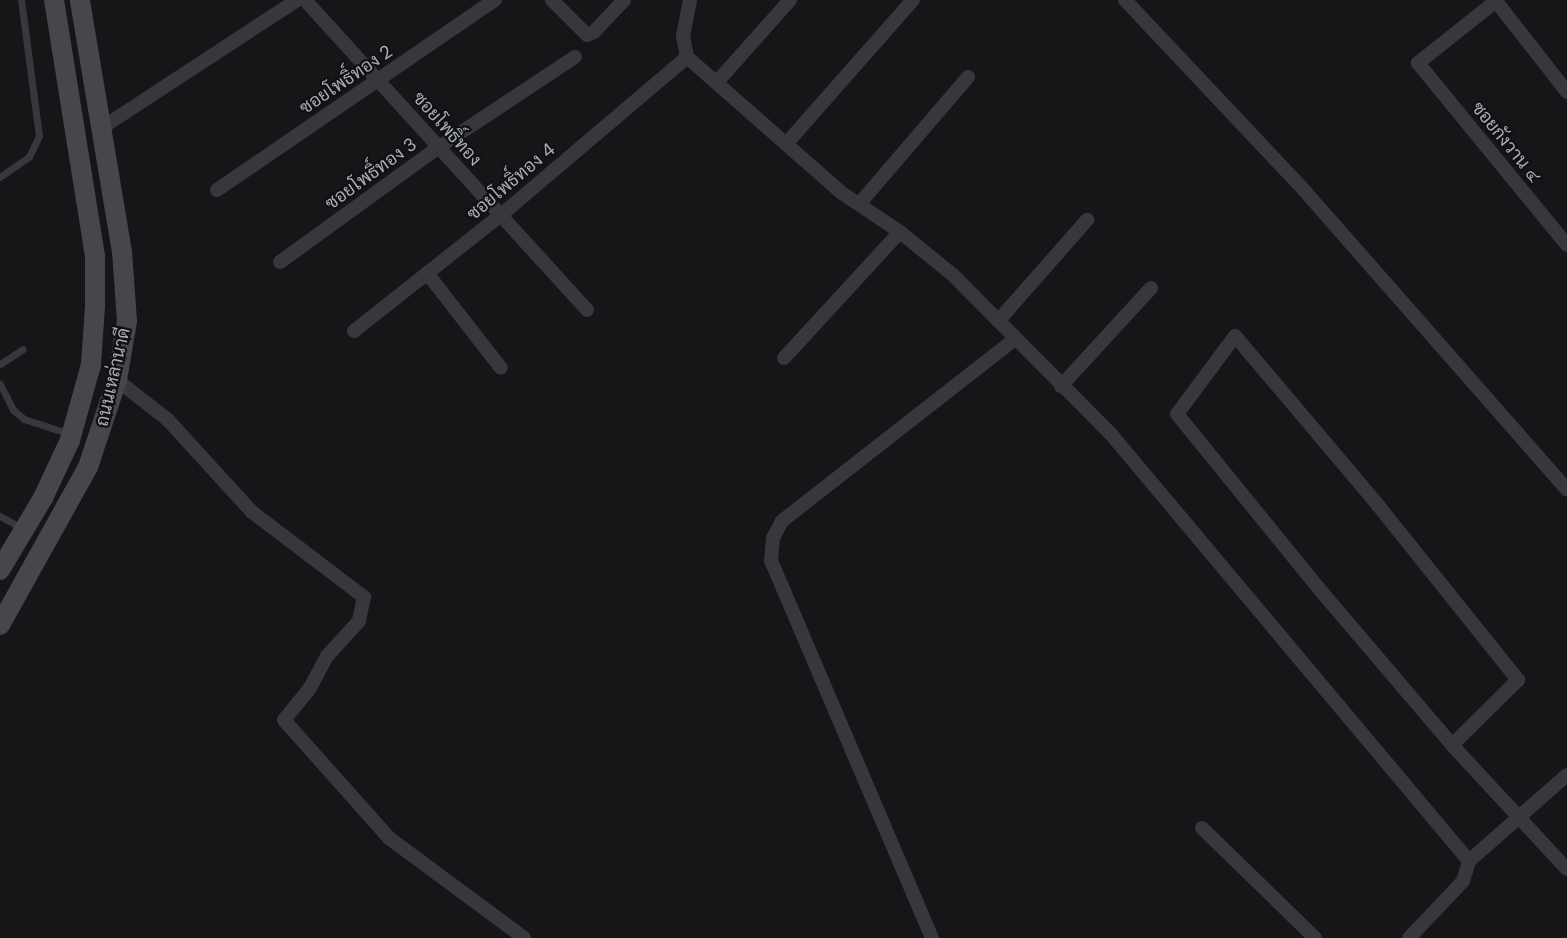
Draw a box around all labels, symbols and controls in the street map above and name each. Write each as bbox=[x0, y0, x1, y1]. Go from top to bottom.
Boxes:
street label: ซอยโพธิ์ทอง 2 bbox=[296, 41, 396, 119]
street label: ซอยโพธิ์ทอง bbox=[408, 88, 486, 170]
street label: ซอยกังวาน ๔ bbox=[1467, 98, 1545, 186]
street label: ซอยโพธิ์ทอง 3 bbox=[321, 134, 421, 214]
street label: ซอยโพธิ์ทอง 4 bbox=[463, 139, 559, 225]
street label: ถนนเหล่านาดี bbox=[91, 326, 135, 428]

